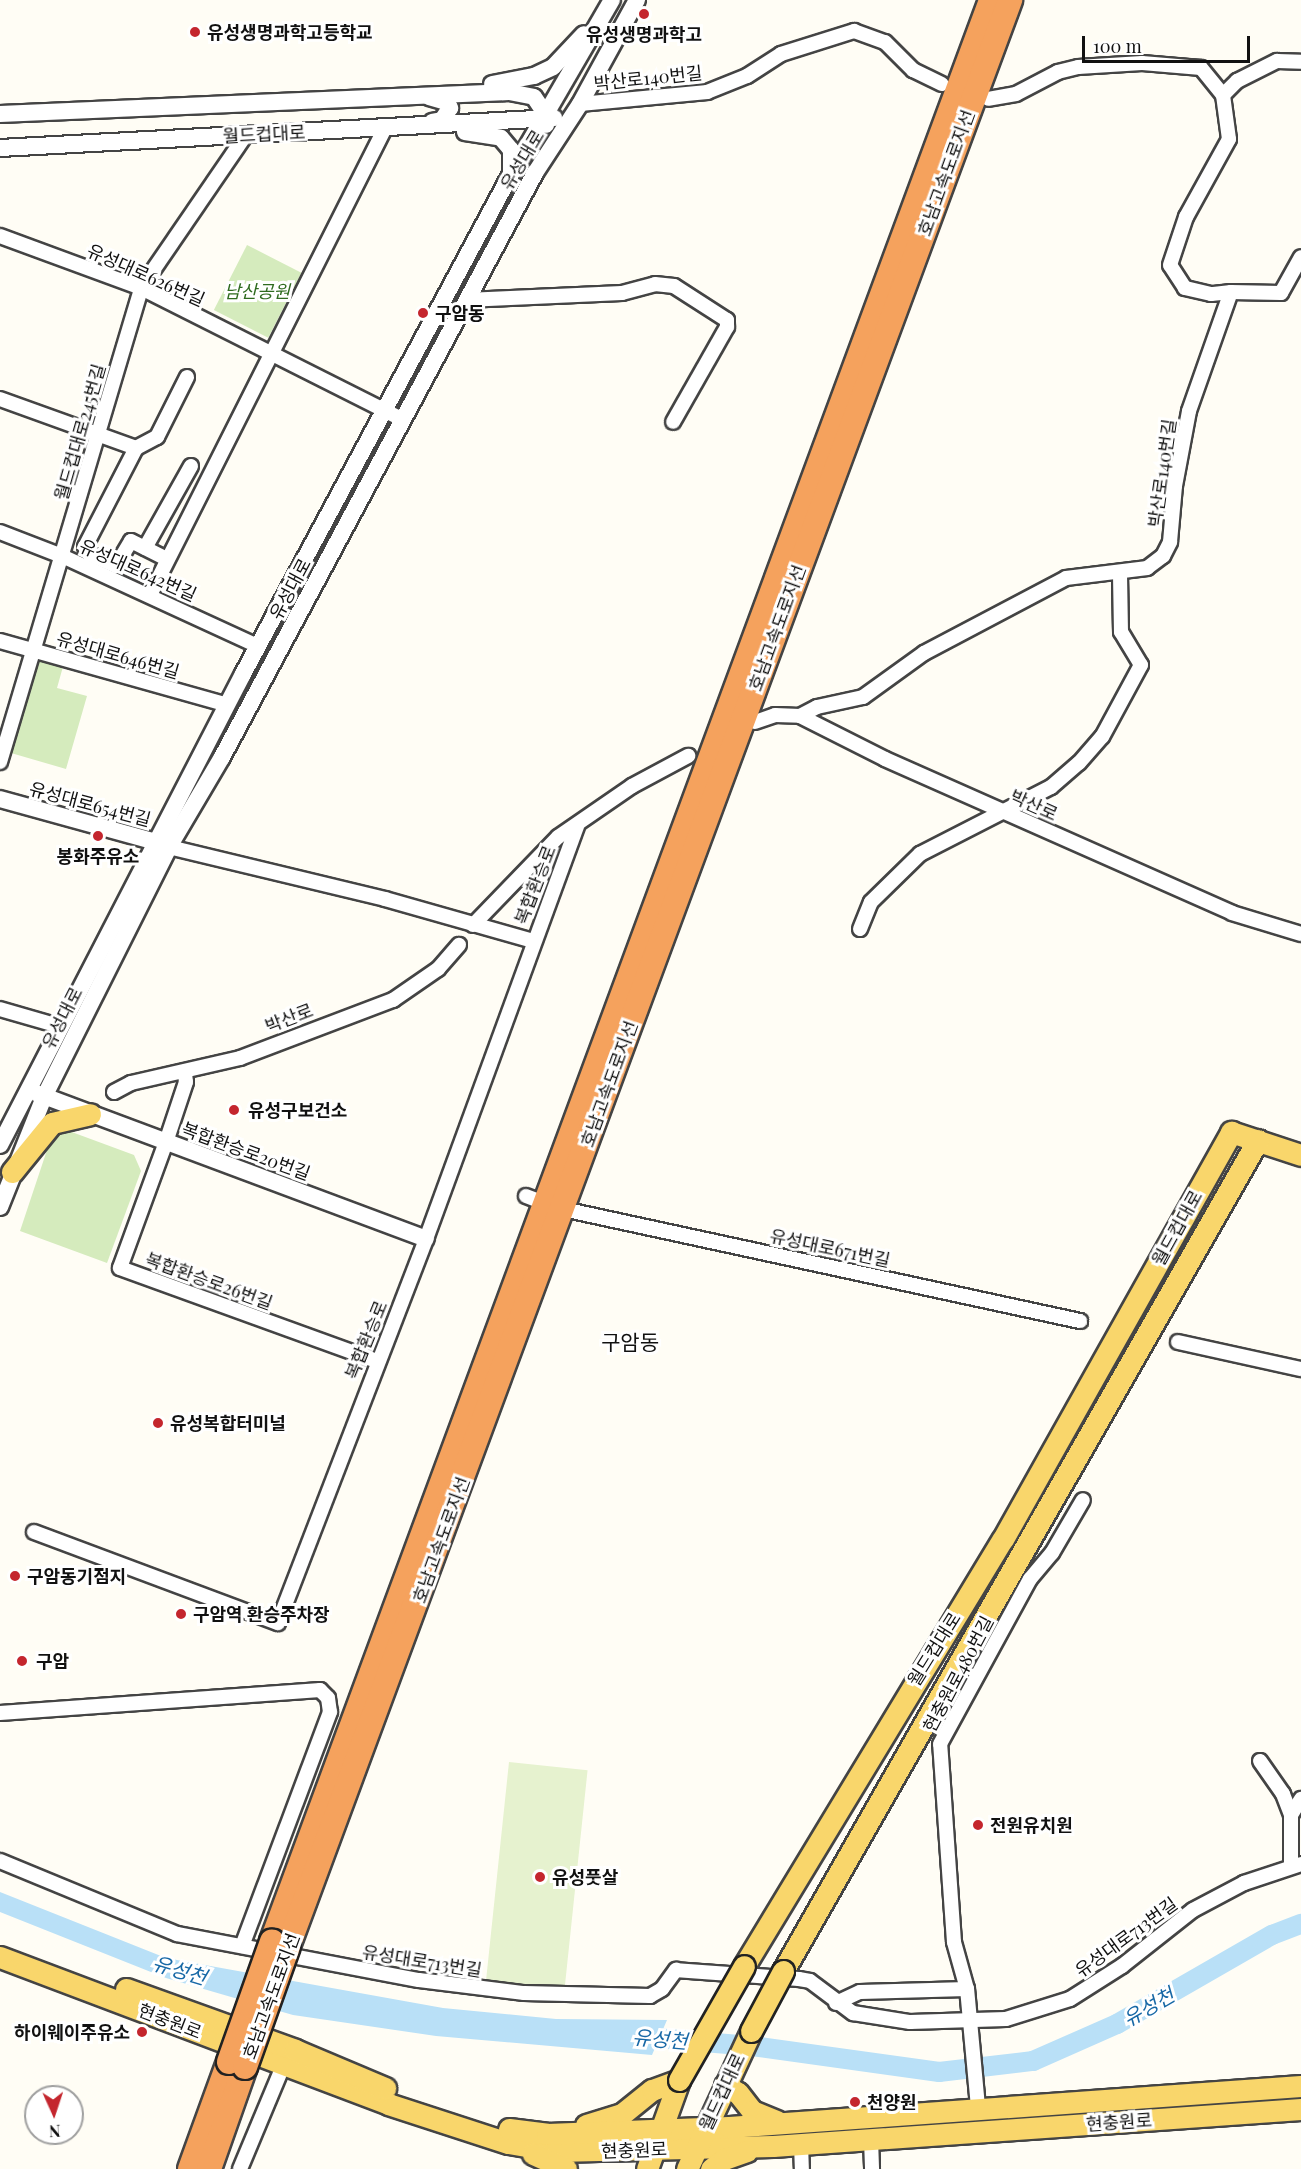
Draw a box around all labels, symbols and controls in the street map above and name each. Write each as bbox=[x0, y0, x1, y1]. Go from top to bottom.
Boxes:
marker: 유성생명과학고 bbox=[637, 7, 651, 21]
place label: 유성생명과학고등학교 bbox=[207, 21, 373, 43]
place label: 유성생명과학고 bbox=[586, 23, 702, 45]
scale bar bbox=[1085, 24, 1253, 62]
marker: 유성생명과학고등학교 bbox=[188, 25, 202, 39]
text: 100 m bbox=[1093, 34, 1142, 58]
street label: 박산로140번길 bbox=[593, 62, 703, 94]
street label: 호남고속도로지선 bbox=[913, 107, 979, 239]
street label: 월드컵대로 bbox=[222, 121, 306, 147]
street label: 유성대로 bbox=[496, 126, 548, 194]
street label: 유성대로626번길 bbox=[84, 239, 208, 311]
park label: 남산공원 bbox=[224, 280, 290, 302]
place label: 구암동 bbox=[435, 302, 485, 324]
marker: 구암동 bbox=[416, 306, 430, 320]
street label: 월드컵대로245번길 bbox=[50, 361, 110, 503]
street label: 박산로140번길 bbox=[1144, 417, 1180, 529]
street label: 유성대로642번길 bbox=[76, 534, 200, 606]
street label: 유성대로 bbox=[265, 555, 315, 623]
street label: 호남고속도로지선 bbox=[744, 562, 810, 694]
street label: 유성대로646번길 bbox=[54, 627, 182, 683]
street label: 유성대로654번길 bbox=[27, 777, 153, 831]
street label: 박산로 bbox=[1007, 785, 1061, 825]
marker: 봉화주유소 bbox=[91, 829, 105, 843]
street label: 복합환승로 bbox=[510, 842, 560, 928]
place label: 봉화주유소 bbox=[57, 845, 139, 867]
street label: 유성대로 bbox=[37, 984, 87, 1052]
street label: 박산로 bbox=[262, 999, 316, 1037]
street label: 호남고속도로지선 bbox=[576, 1018, 642, 1150]
place label: 유성구보건소 bbox=[248, 1099, 347, 1121]
marker: 유성구보건소 bbox=[225, 1101, 243, 1119]
street label: 복합환승로20번길 bbox=[179, 1118, 313, 1184]
street label: 월드컵대로 bbox=[1147, 1187, 1207, 1269]
street label: 유성대로671번길 bbox=[768, 1225, 892, 1271]
street label: 복합환승로26번길 bbox=[142, 1248, 276, 1314]
street label: 복합환승로 bbox=[340, 1298, 392, 1382]
district label: 구암동 bbox=[601, 1328, 659, 1354]
place label: 유성복합터미널 bbox=[170, 1412, 286, 1434]
marker: 유성복합터미널 bbox=[151, 1416, 165, 1430]
street label: 호남고속도로지선 bbox=[408, 1474, 474, 1606]
place label: 구암동기점지 bbox=[27, 1565, 126, 1587]
marker: 구암동기점지 bbox=[8, 1569, 22, 1583]
place label: 구암역 환승주차장 bbox=[193, 1603, 330, 1625]
marker: 구암역 환승주차장 bbox=[174, 1607, 188, 1621]
street label: 월드컵대로 bbox=[903, 1608, 965, 1690]
street label: 현충원로480번길 bbox=[918, 1612, 998, 1736]
place label: 구암 bbox=[36, 1650, 69, 1672]
marker: 구암 bbox=[13, 1652, 31, 1670]
place label: 전원유치원 bbox=[990, 1814, 1073, 1836]
marker: 전원유치원 bbox=[971, 1818, 985, 1832]
place label: 유성풋살 bbox=[552, 1866, 618, 1888]
marker: 유성풋살 bbox=[533, 1870, 547, 1884]
street label: 유성대로713번길 bbox=[1071, 1893, 1181, 1981]
street label: 호남고속도로지선 bbox=[238, 1930, 304, 2062]
street label: 유성대로713번길 bbox=[360, 1941, 484, 1981]
water label: 유성천 bbox=[150, 1949, 210, 1989]
water label: 유성천 bbox=[1118, 1982, 1178, 2030]
street label: 현충원로 bbox=[135, 1999, 205, 2043]
place label: 하이웨이주유소 bbox=[14, 2021, 130, 2043]
water label: 유성천 bbox=[631, 2024, 689, 2052]
marker: 하이웨이주유소 bbox=[135, 2025, 149, 2039]
street label: 월드컵대로 bbox=[695, 2050, 749, 2134]
north arrow bbox=[24, 2085, 84, 2145]
place label: 천양원 bbox=[867, 2091, 917, 2113]
marker: 천양원 bbox=[848, 2095, 862, 2109]
street label: 현충원로 bbox=[1085, 2109, 1153, 2135]
text: N bbox=[49, 2121, 61, 2142]
street label: 현충원로 bbox=[601, 2138, 667, 2162]

